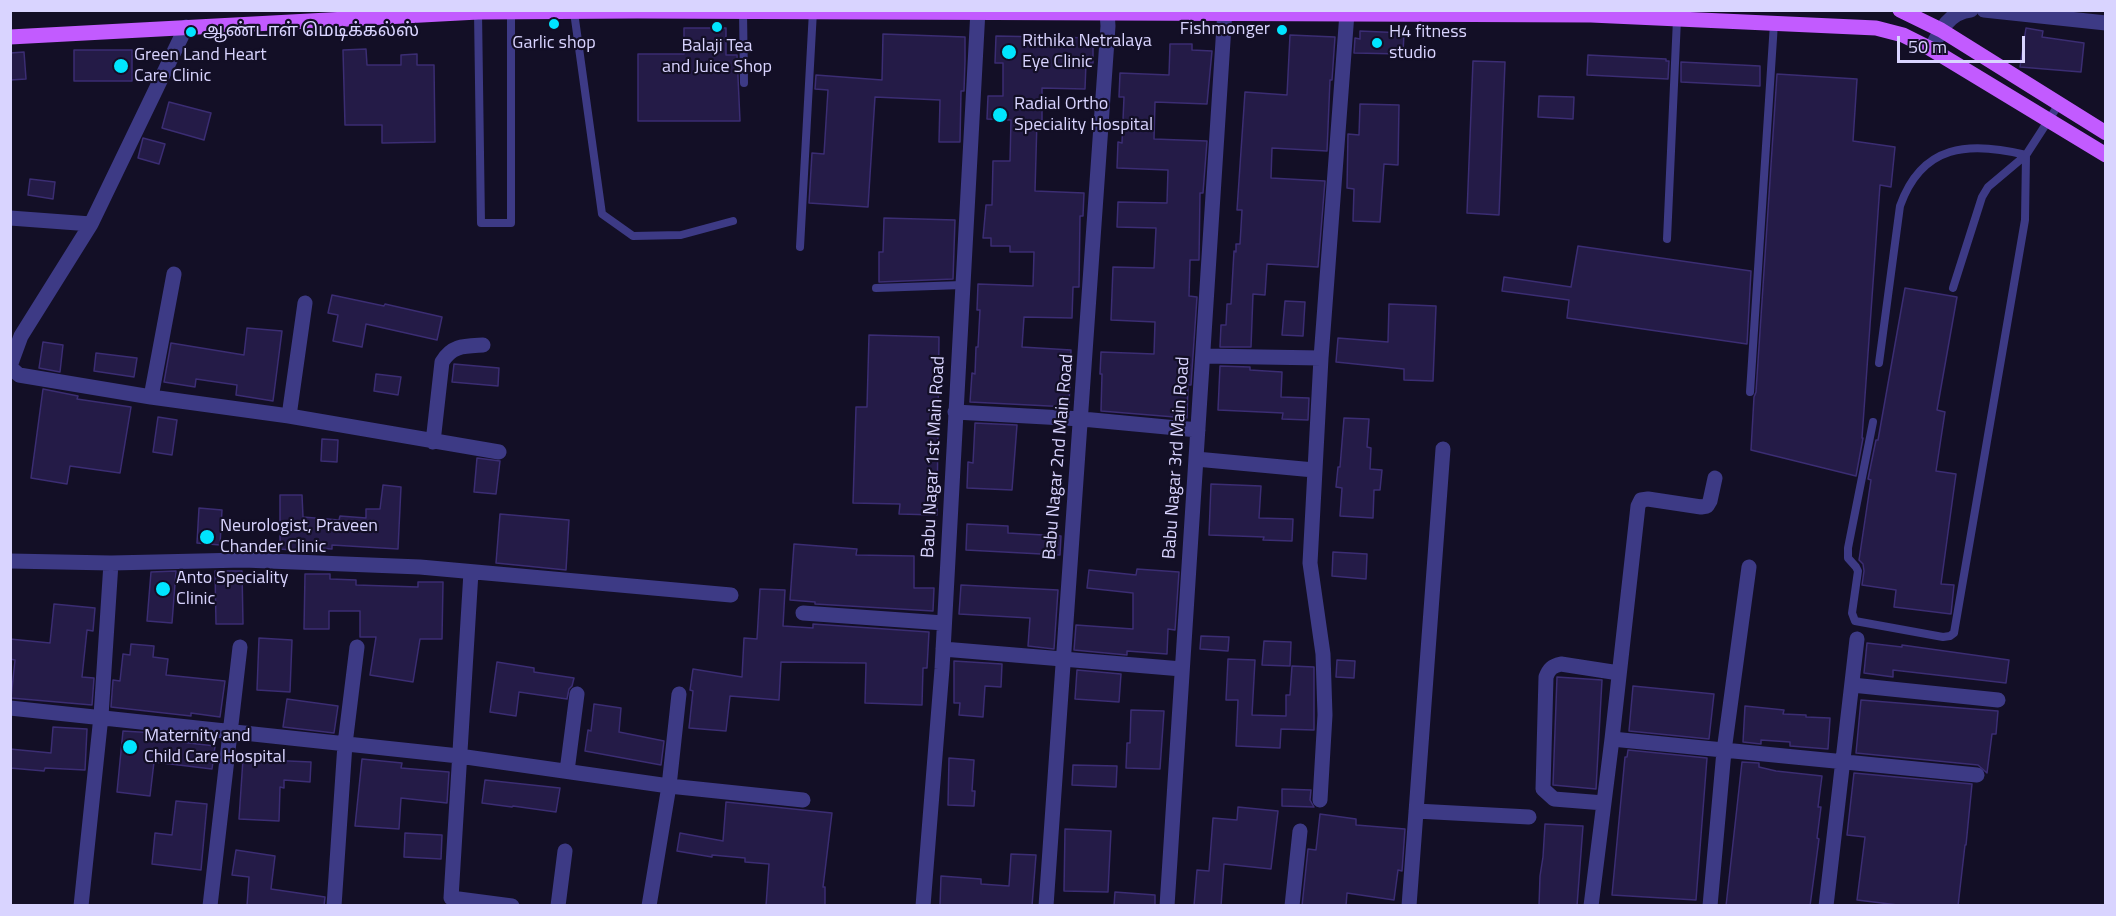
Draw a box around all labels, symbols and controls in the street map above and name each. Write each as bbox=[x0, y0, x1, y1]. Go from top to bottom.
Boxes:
marker: Garlic shop bbox=[547, 17, 561, 31]
place label: Fishmonger bbox=[1180, 19, 1270, 41]
marker: Balaji Tea and Juice Shop bbox=[710, 20, 724, 34]
place label: ஆண்டாள் மெடிக்கல்ஸ் bbox=[203, 21, 419, 43]
place label: H4 fitness studio bbox=[1389, 22, 1467, 64]
marker: Fishmonger bbox=[1275, 23, 1289, 37]
scale bar bbox=[1900, 24, 2028, 62]
marker: ஆண்டாள் மெடிக்கல்ஸ் bbox=[184, 25, 198, 39]
place label: Rithika Netralaya Eye Clinic bbox=[1022, 31, 1152, 74]
place label: Garlic shop bbox=[512, 33, 596, 55]
text: 50 m bbox=[1908, 33, 1947, 60]
place label: Balaji Tea and Juice Shop bbox=[662, 36, 772, 78]
marker: H4 fitness studio bbox=[1370, 36, 1384, 50]
marker: Rithika Netralaya Eye Clinic bbox=[1000, 43, 1018, 61]
place label: Green Land Heart Care Clinic bbox=[134, 45, 266, 88]
marker: Green Land Heart Care Clinic bbox=[112, 57, 130, 75]
place label: Radial Ortho Speciality Hospital bbox=[1014, 94, 1153, 136]
marker: Radial Ortho Speciality Hospital bbox=[991, 106, 1009, 124]
street label: Babu Nagar 2nd Main Road bbox=[1039, 353, 1079, 561]
street label: Babu Nagar 1st Main Road bbox=[918, 356, 950, 558]
street label: Babu Nagar 3rd Main Road bbox=[1159, 356, 1195, 560]
place label: Neurologist, Praveen Chander Clinic bbox=[220, 516, 378, 558]
marker: Neurologist, Praveen Chander Clinic bbox=[198, 528, 216, 546]
place label: Anto Speciality Clinic bbox=[176, 568, 288, 610]
marker: Anto Speciality Clinic bbox=[154, 580, 172, 598]
place label: Maternity and Child Care Hospital bbox=[144, 726, 286, 768]
marker: Maternity and Child Care Hospital bbox=[121, 738, 139, 756]

